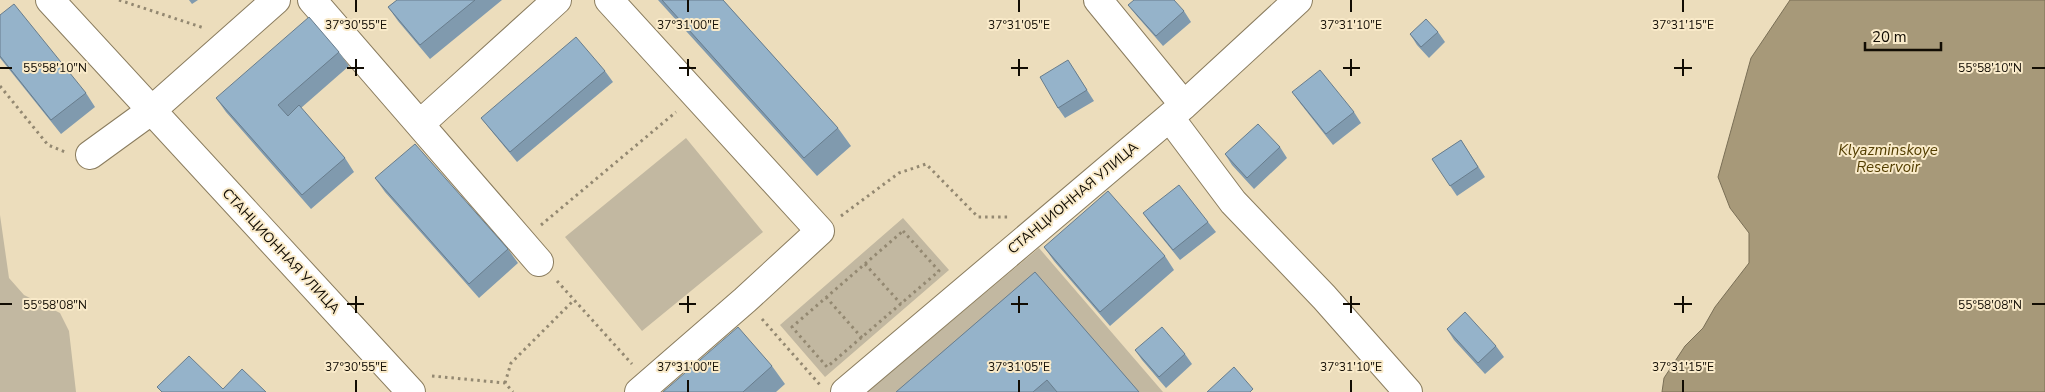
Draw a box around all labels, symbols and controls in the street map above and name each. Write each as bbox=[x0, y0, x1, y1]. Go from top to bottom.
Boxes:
text: 37°30'55"E bbox=[325, 17, 387, 33]
text: 37°31'00"E bbox=[657, 17, 719, 33]
text: 37°31'05"E bbox=[988, 17, 1050, 33]
text: 37°31'10"E bbox=[1320, 17, 1382, 33]
text: 37°31'15"E bbox=[1652, 17, 1714, 33]
scale bar bbox=[1865, 20, 1941, 52]
text: 20 m bbox=[1872, 27, 1907, 47]
text: 55°58'10"N bbox=[23, 60, 87, 76]
text: 55°58'10"N bbox=[1958, 60, 2022, 76]
street label: СТАНЦИОННАЯ УЛИЦА bbox=[1004, 138, 1142, 258]
water label: Klyazminskoye Reservoir bbox=[1838, 140, 1938, 177]
street label: СТАНЦИОННАЯ УЛИЦА bbox=[218, 184, 344, 318]
text: 55°58'08"N bbox=[23, 297, 87, 313]
text: 55°58'08"N bbox=[1958, 297, 2022, 313]
text: 37°30'55"E bbox=[325, 359, 387, 375]
text: 37°31'00"E bbox=[657, 359, 719, 375]
text: 37°31'05"E bbox=[988, 359, 1050, 375]
text: 37°31'10"E bbox=[1320, 359, 1382, 375]
text: 37°31'15"E bbox=[1652, 359, 1714, 375]

